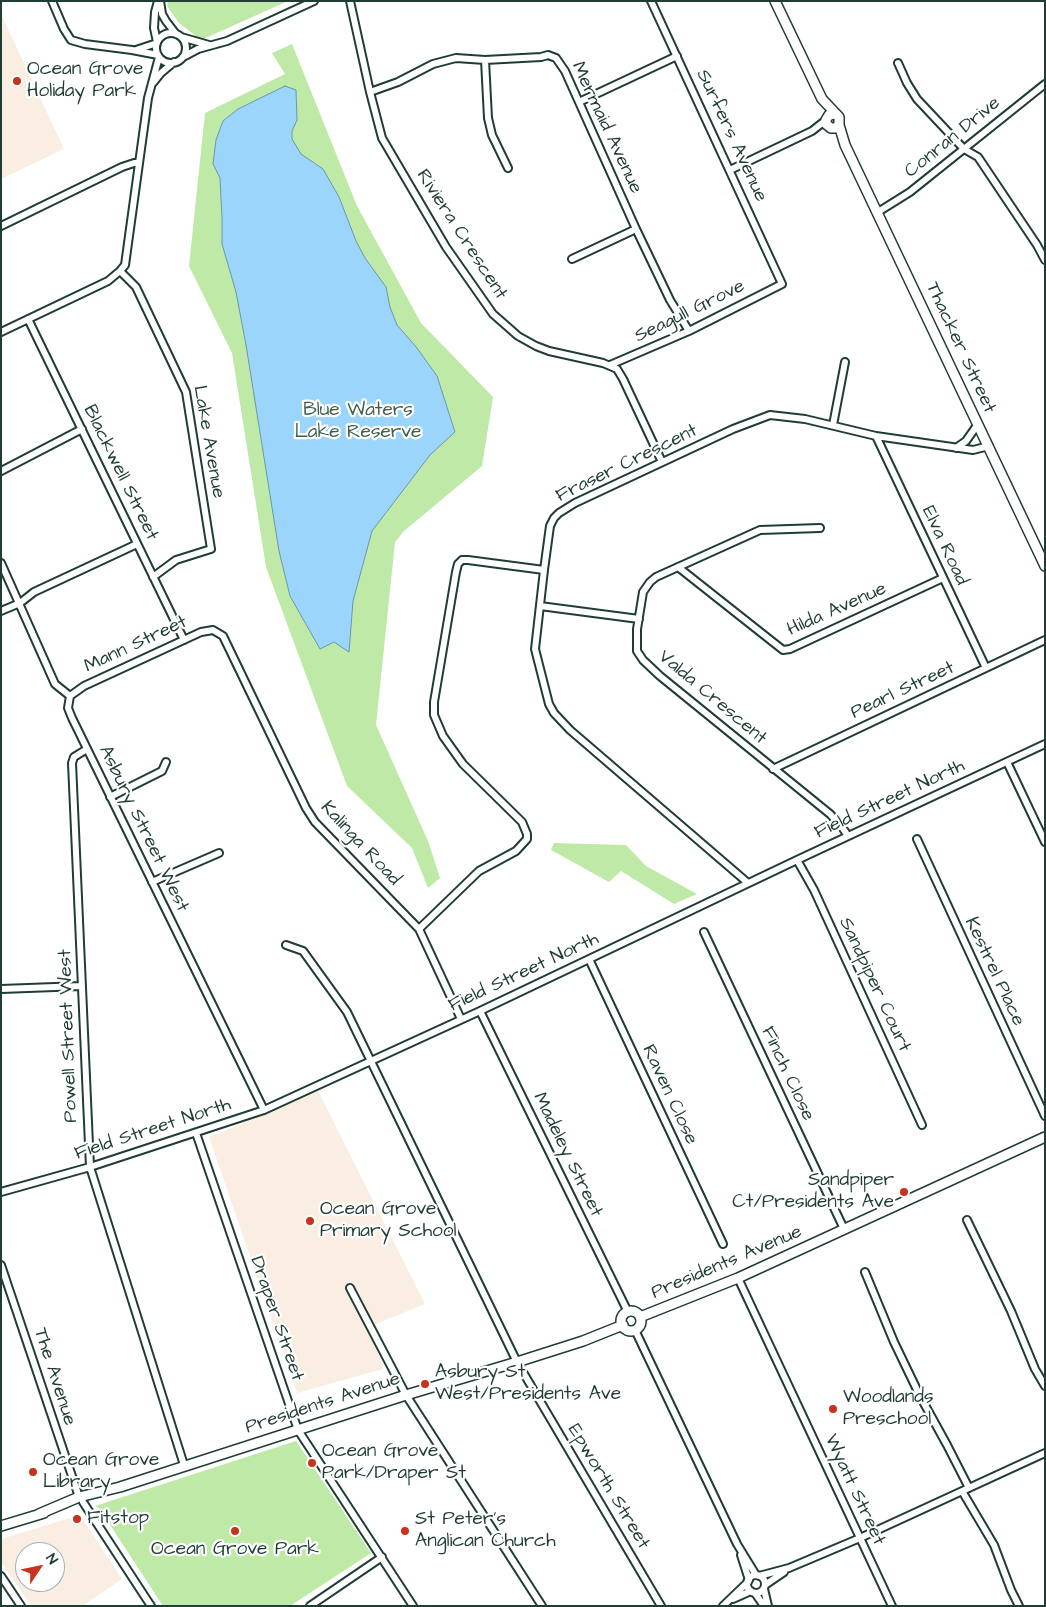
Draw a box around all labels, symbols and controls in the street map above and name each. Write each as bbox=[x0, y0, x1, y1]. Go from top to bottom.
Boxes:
street label: Mermaid Avenue bbox=[565, 58, 647, 198]
place label: Ocean Grove Holiday Park bbox=[27, 59, 143, 103]
street label: Surfers Avenue bbox=[690, 66, 772, 206]
marker: Ocean Grove Holiday Park bbox=[11, 75, 23, 87]
street label: Conran Drive bbox=[900, 92, 1006, 184]
street label: Riviera Crescent bbox=[410, 166, 512, 304]
street label: Seagull Grove bbox=[631, 276, 749, 348]
street label: Thacker Street bbox=[920, 279, 1000, 417]
street label: Lake Avenue bbox=[187, 384, 229, 500]
park label: Blue Waters Lake Reserve bbox=[295, 400, 421, 444]
street label: Blackwell Street bbox=[77, 402, 163, 544]
street label: Fraser Crescent bbox=[553, 420, 701, 508]
street label: Elva Road bbox=[916, 503, 972, 589]
street label: Hilda Avenue bbox=[784, 578, 890, 642]
street label: Mann Street bbox=[81, 611, 191, 679]
street label: Valda Crescent bbox=[653, 646, 771, 750]
street label: Pearl Street bbox=[848, 657, 958, 725]
street label: Asbury Street West bbox=[93, 742, 193, 916]
street label: Field Street North bbox=[811, 755, 969, 845]
street label: Kalinga Road bbox=[315, 797, 405, 891]
street label: Sandpiper Court bbox=[833, 914, 915, 1056]
street label: Kestrel Place bbox=[959, 914, 1029, 1030]
street label: Field Street North bbox=[445, 928, 603, 1018]
street label: Powell Street West bbox=[55, 949, 83, 1123]
street label: Finch Close bbox=[755, 1023, 819, 1125]
street label: Raven Close bbox=[636, 1042, 702, 1148]
street label: Madeley Street bbox=[527, 1089, 607, 1221]
street label: Field Street North bbox=[72, 1094, 234, 1166]
place label: Sandpiper Ct/Presidents Ave bbox=[732, 1170, 894, 1214]
marker: Sandpiper Ct/Presidents Ave bbox=[898, 1186, 910, 1198]
place label: Ocean Grove Primary School bbox=[320, 1199, 456, 1243]
marker: Ocean Grove Primary School bbox=[304, 1215, 316, 1227]
street label: Presidents Avenue bbox=[648, 1221, 806, 1305]
street label: Draper Street bbox=[244, 1254, 308, 1384]
street label: The Avenue bbox=[28, 1326, 80, 1428]
place label: Asbury St West/Presidents Ave bbox=[435, 1362, 621, 1406]
street label: Presidents Avenue bbox=[243, 1368, 403, 1440]
marker: Asbury St West/Presidents Ave bbox=[419, 1378, 431, 1390]
place label: Woodlands Preschool bbox=[843, 1387, 933, 1431]
marker: Woodlands Preschool bbox=[827, 1403, 839, 1415]
street label: Epworth Street bbox=[562, 1420, 654, 1554]
street label: Wyatt Street bbox=[818, 1431, 890, 1549]
place label: Ocean Grove Park/Draper St bbox=[322, 1441, 466, 1485]
place label: Ocean Grove Library bbox=[43, 1450, 159, 1494]
marker: Ocean Grove Park/Draper St bbox=[306, 1457, 318, 1469]
marker: Ocean Grove Library bbox=[27, 1466, 39, 1478]
place label: Fitstop bbox=[87, 1508, 149, 1530]
place label: St Peter's Anglican Church bbox=[415, 1509, 556, 1553]
marker: Fitstop bbox=[71, 1513, 83, 1525]
marker: Ocean Grove Park bbox=[229, 1525, 241, 1537]
marker: St Peter's Anglican Church bbox=[399, 1525, 411, 1537]
place label: Ocean Grove Park bbox=[151, 1539, 319, 1561]
north arrow bbox=[15, 1542, 65, 1592]
text: N bbox=[41, 1550, 62, 1568]

